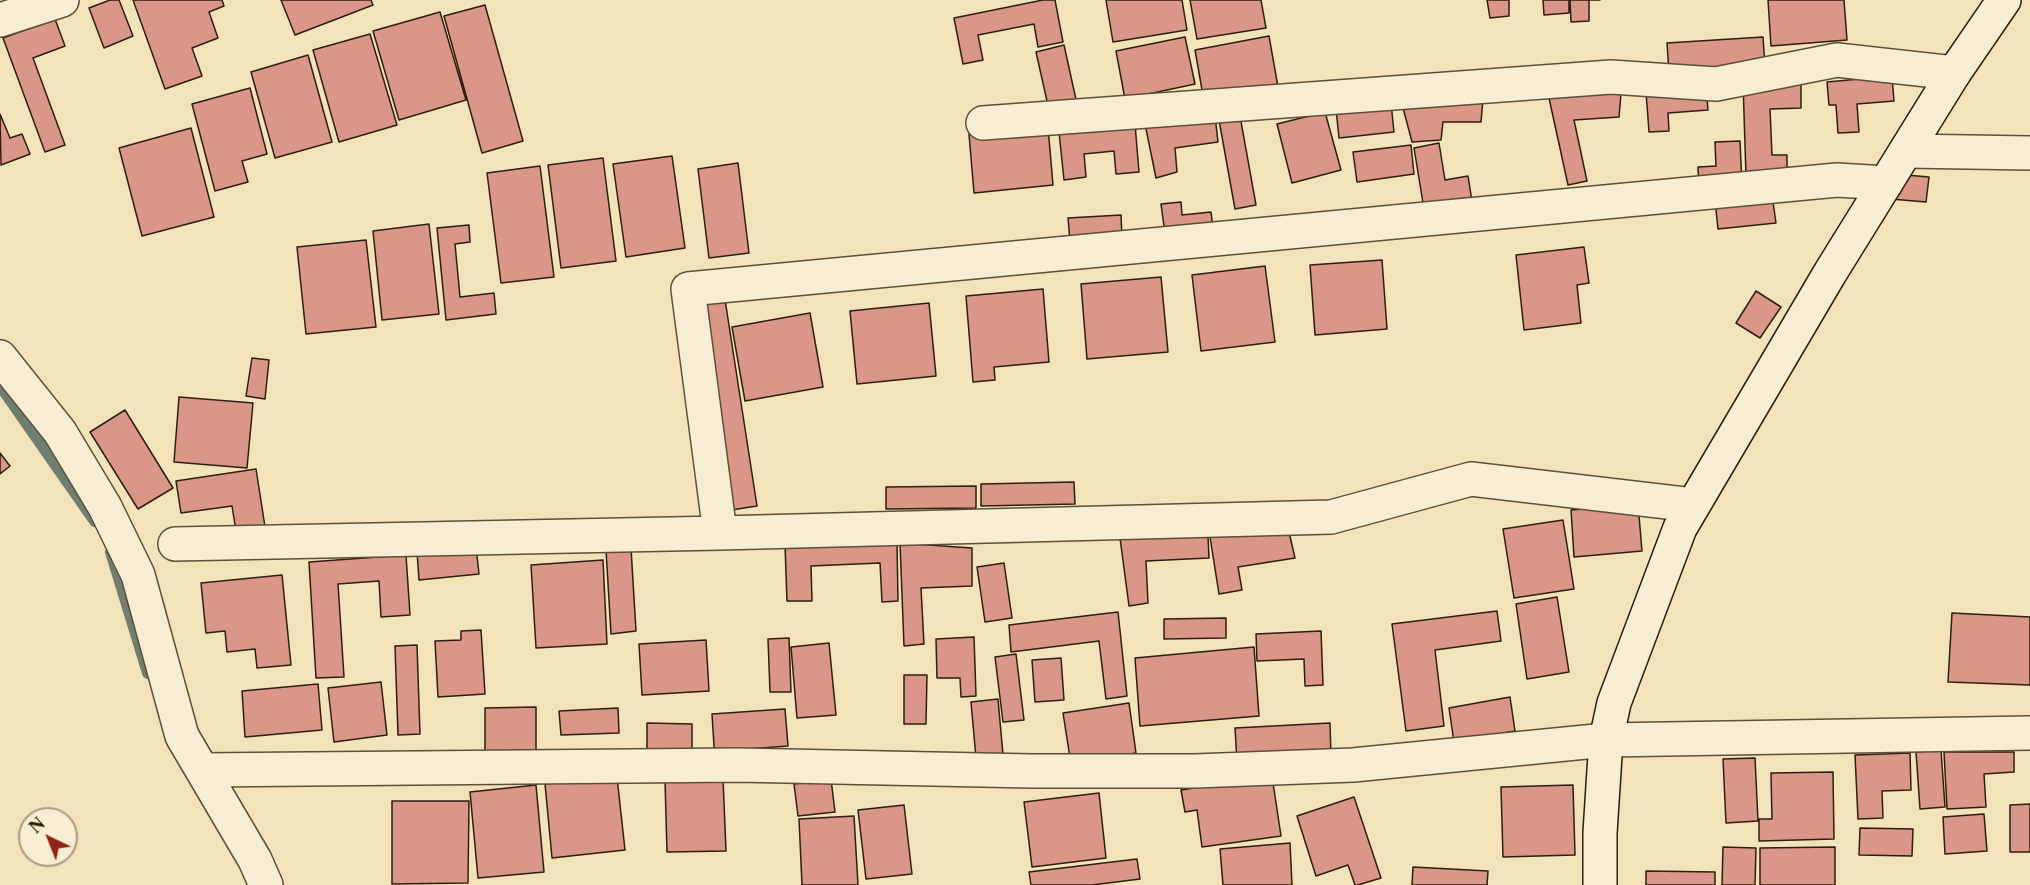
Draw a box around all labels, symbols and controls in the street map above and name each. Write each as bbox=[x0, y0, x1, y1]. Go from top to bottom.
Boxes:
north arrow bbox=[18, 807, 78, 867]
text: N bbox=[25, 813, 49, 837]

